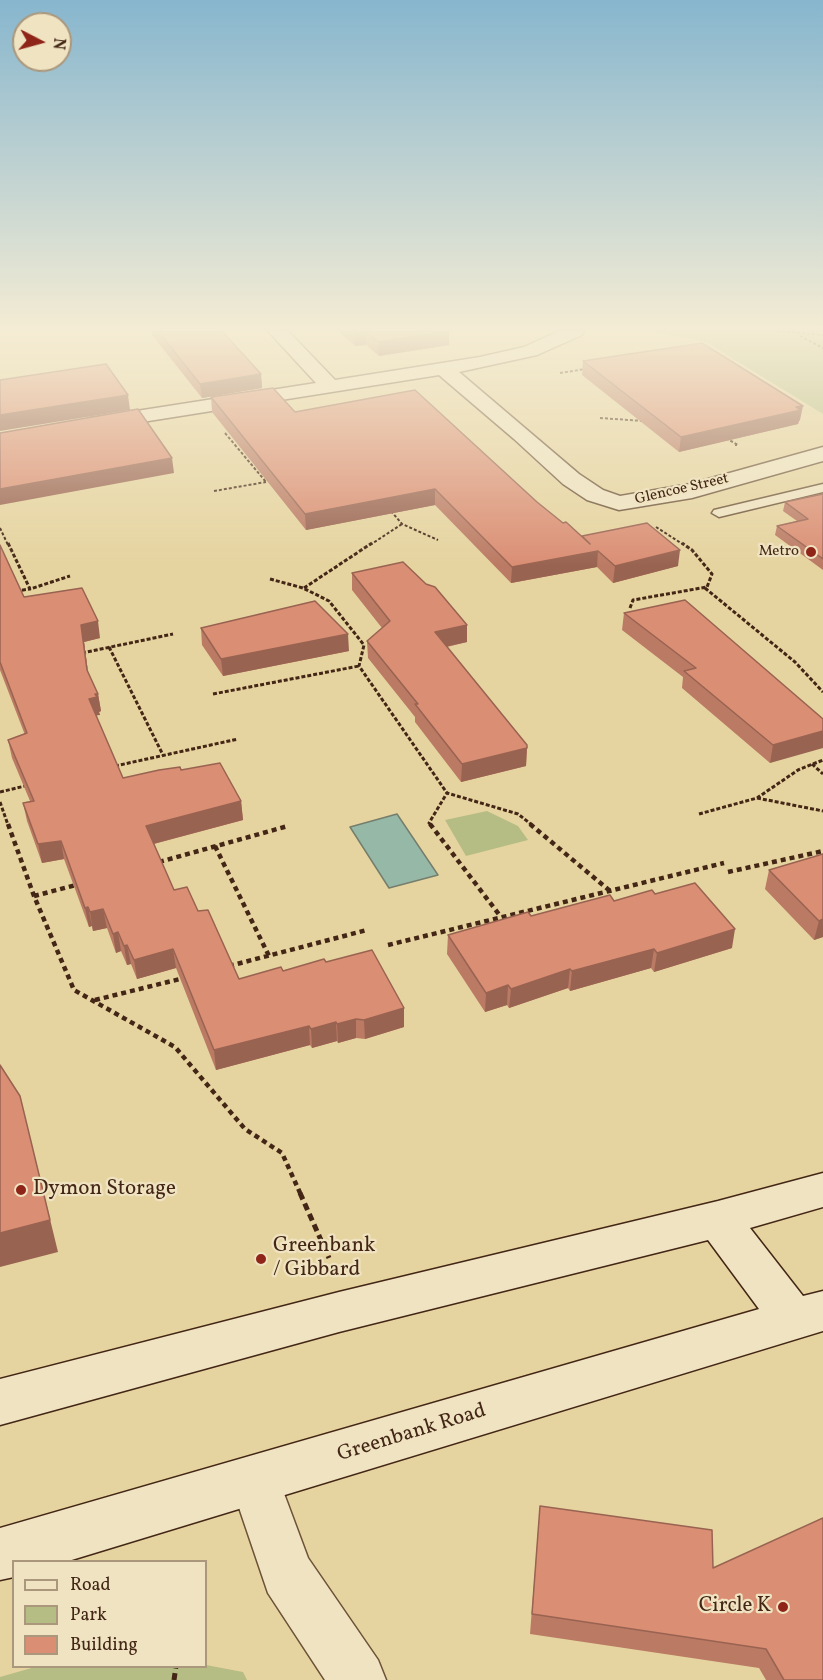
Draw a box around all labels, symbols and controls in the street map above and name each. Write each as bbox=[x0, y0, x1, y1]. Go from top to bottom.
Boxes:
north arrow bbox=[12, 12, 72, 72]
text: N bbox=[46, 37, 69, 51]
street label: Glencoe Street bbox=[633, 470, 731, 510]
place label: Metro bbox=[759, 543, 799, 561]
marker: Metro bbox=[804, 545, 818, 559]
place label: Dymon Storage bbox=[33, 1177, 176, 1203]
marker: Dymon Storage bbox=[14, 1183, 28, 1197]
place label: Greenbank / Gibbard bbox=[273, 1234, 376, 1284]
marker: Greenbank / Gibbard bbox=[254, 1252, 268, 1266]
street label: Greenbank Road bbox=[335, 1399, 489, 1469]
legend bbox=[12, 1560, 207, 1668]
text: Road bbox=[70, 1573, 111, 1598]
place label: Circle K bbox=[699, 1594, 771, 1620]
marker: Circle K bbox=[776, 1600, 790, 1614]
text: Park bbox=[70, 1603, 107, 1628]
text: Building bbox=[70, 1633, 138, 1658]

